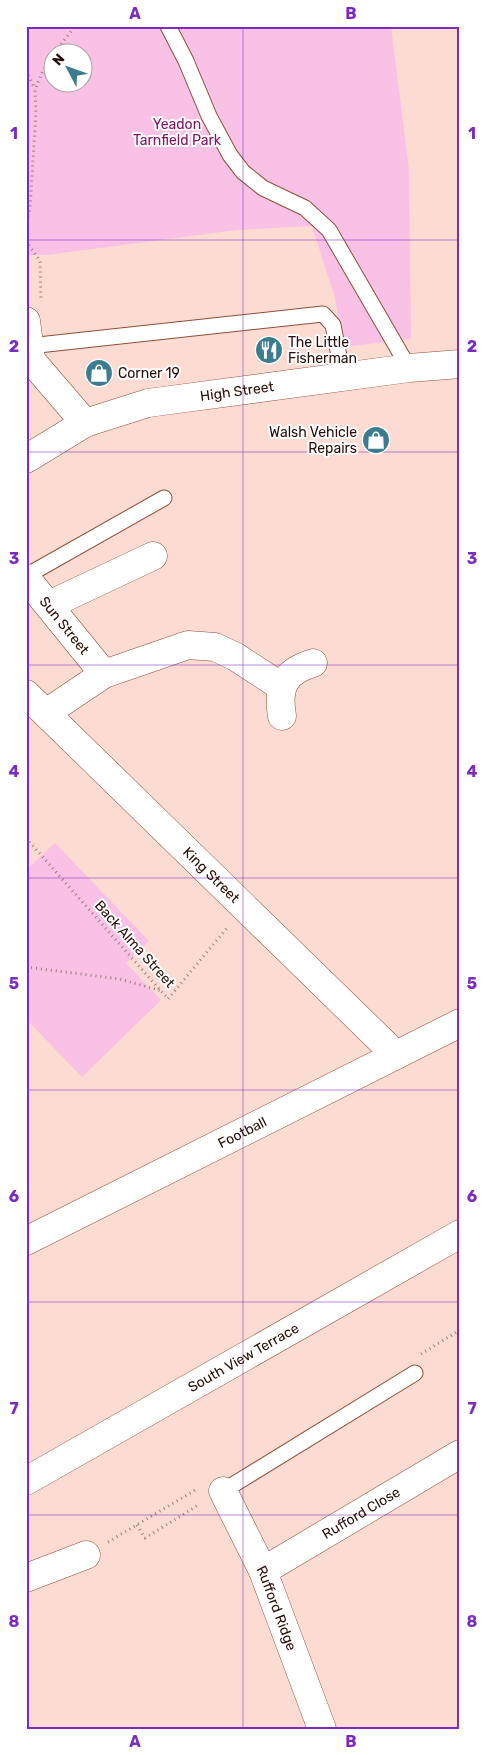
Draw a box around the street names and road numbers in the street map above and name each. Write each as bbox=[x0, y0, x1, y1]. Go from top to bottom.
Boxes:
street label: High Street bbox=[199, 378, 275, 405]
street label: Sun Street bbox=[36, 593, 93, 658]
street label: King Street bbox=[179, 844, 243, 907]
street label: Back Alma Street bbox=[91, 897, 179, 992]
street label: Football bbox=[215, 1113, 270, 1152]
street label: South View Terrace bbox=[185, 1319, 302, 1396]
street label: Rufford Close bbox=[319, 1483, 404, 1543]
street label: Rufford Ridge bbox=[253, 1563, 300, 1653]

